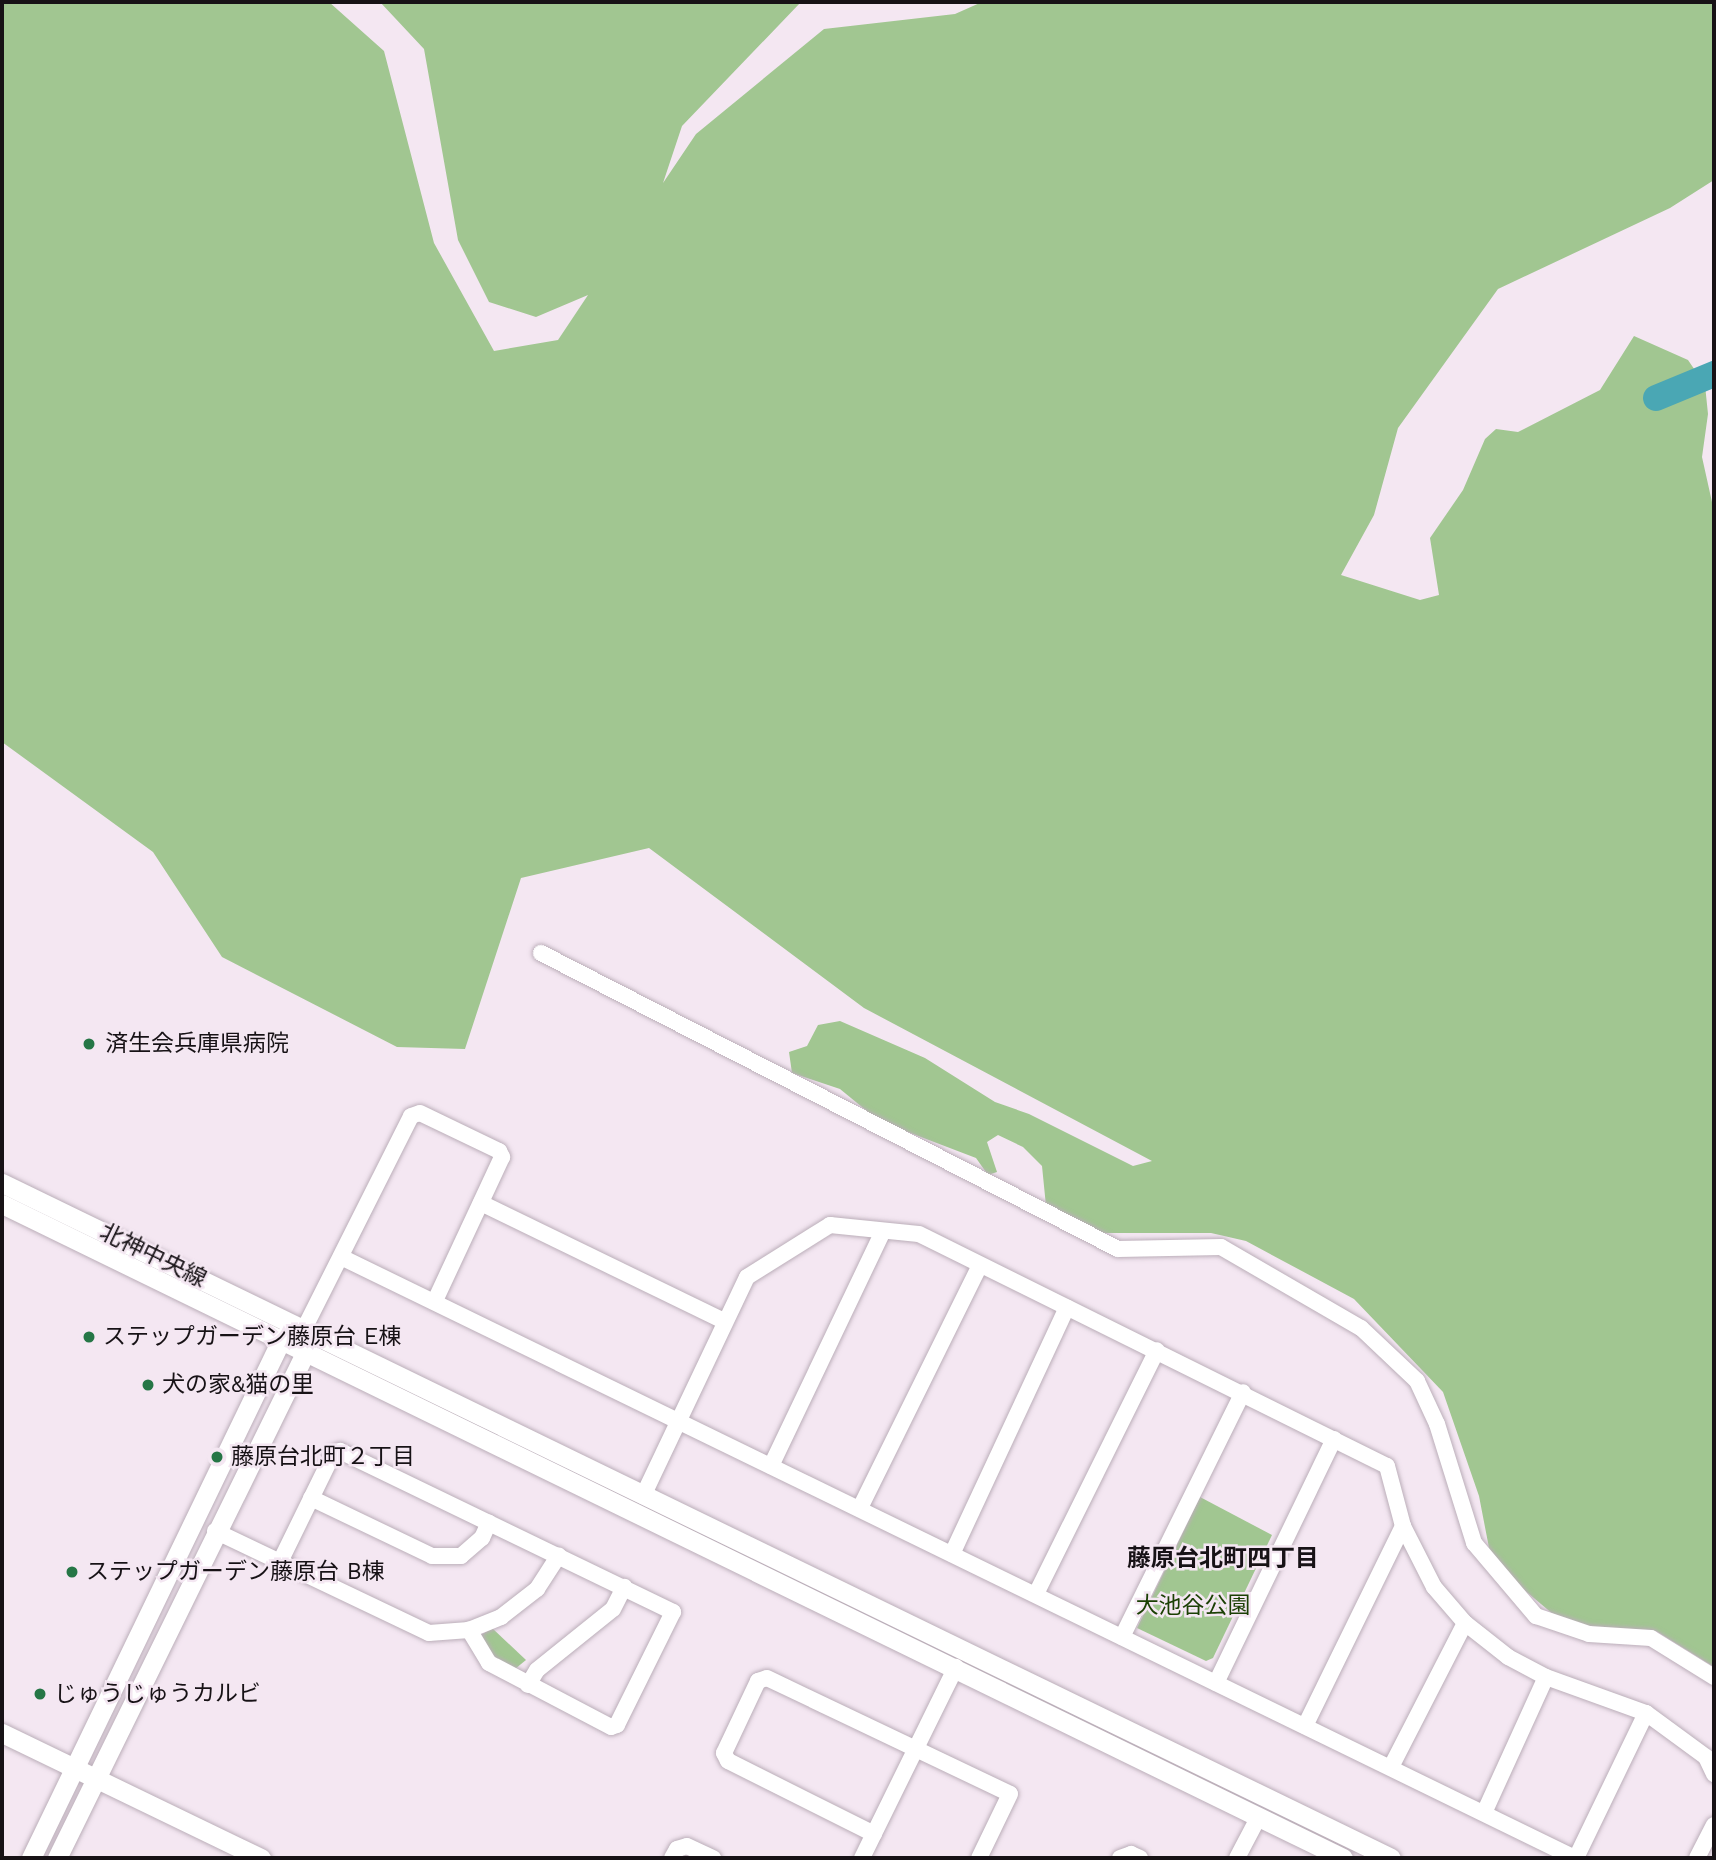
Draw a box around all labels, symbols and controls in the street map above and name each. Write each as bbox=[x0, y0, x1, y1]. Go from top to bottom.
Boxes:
place label: 済生会兵庫県病院 bbox=[105, 1030, 289, 1058]
marker: 済生会兵庫県病院 bbox=[79, 1034, 99, 1054]
street label: 北神中央線 bbox=[95, 1218, 211, 1294]
place label: ステップガーデン藤原台 E棟 bbox=[103, 1323, 402, 1351]
marker: ステップガーデン藤原台 E棟 bbox=[81, 1329, 97, 1345]
place label: 犬の家&猫の里 bbox=[162, 1371, 314, 1399]
marker: 犬の家&猫の里 bbox=[140, 1377, 156, 1393]
place label: 藤原台北町２丁目 bbox=[231, 1443, 415, 1471]
marker: 藤原台北町２丁目 bbox=[209, 1449, 225, 1465]
district label: 藤原台北町四丁目 bbox=[1127, 1545, 1319, 1573]
place label: ステップガーデン藤原台 B棟 bbox=[86, 1558, 385, 1586]
marker: ステップガーデン藤原台 B棟 bbox=[64, 1564, 80, 1580]
park label: 大池谷公園 bbox=[1136, 1592, 1250, 1620]
place label: じゅうじゅうカルビ bbox=[54, 1680, 261, 1708]
marker: じゅうじゅうカルビ bbox=[32, 1686, 48, 1702]

